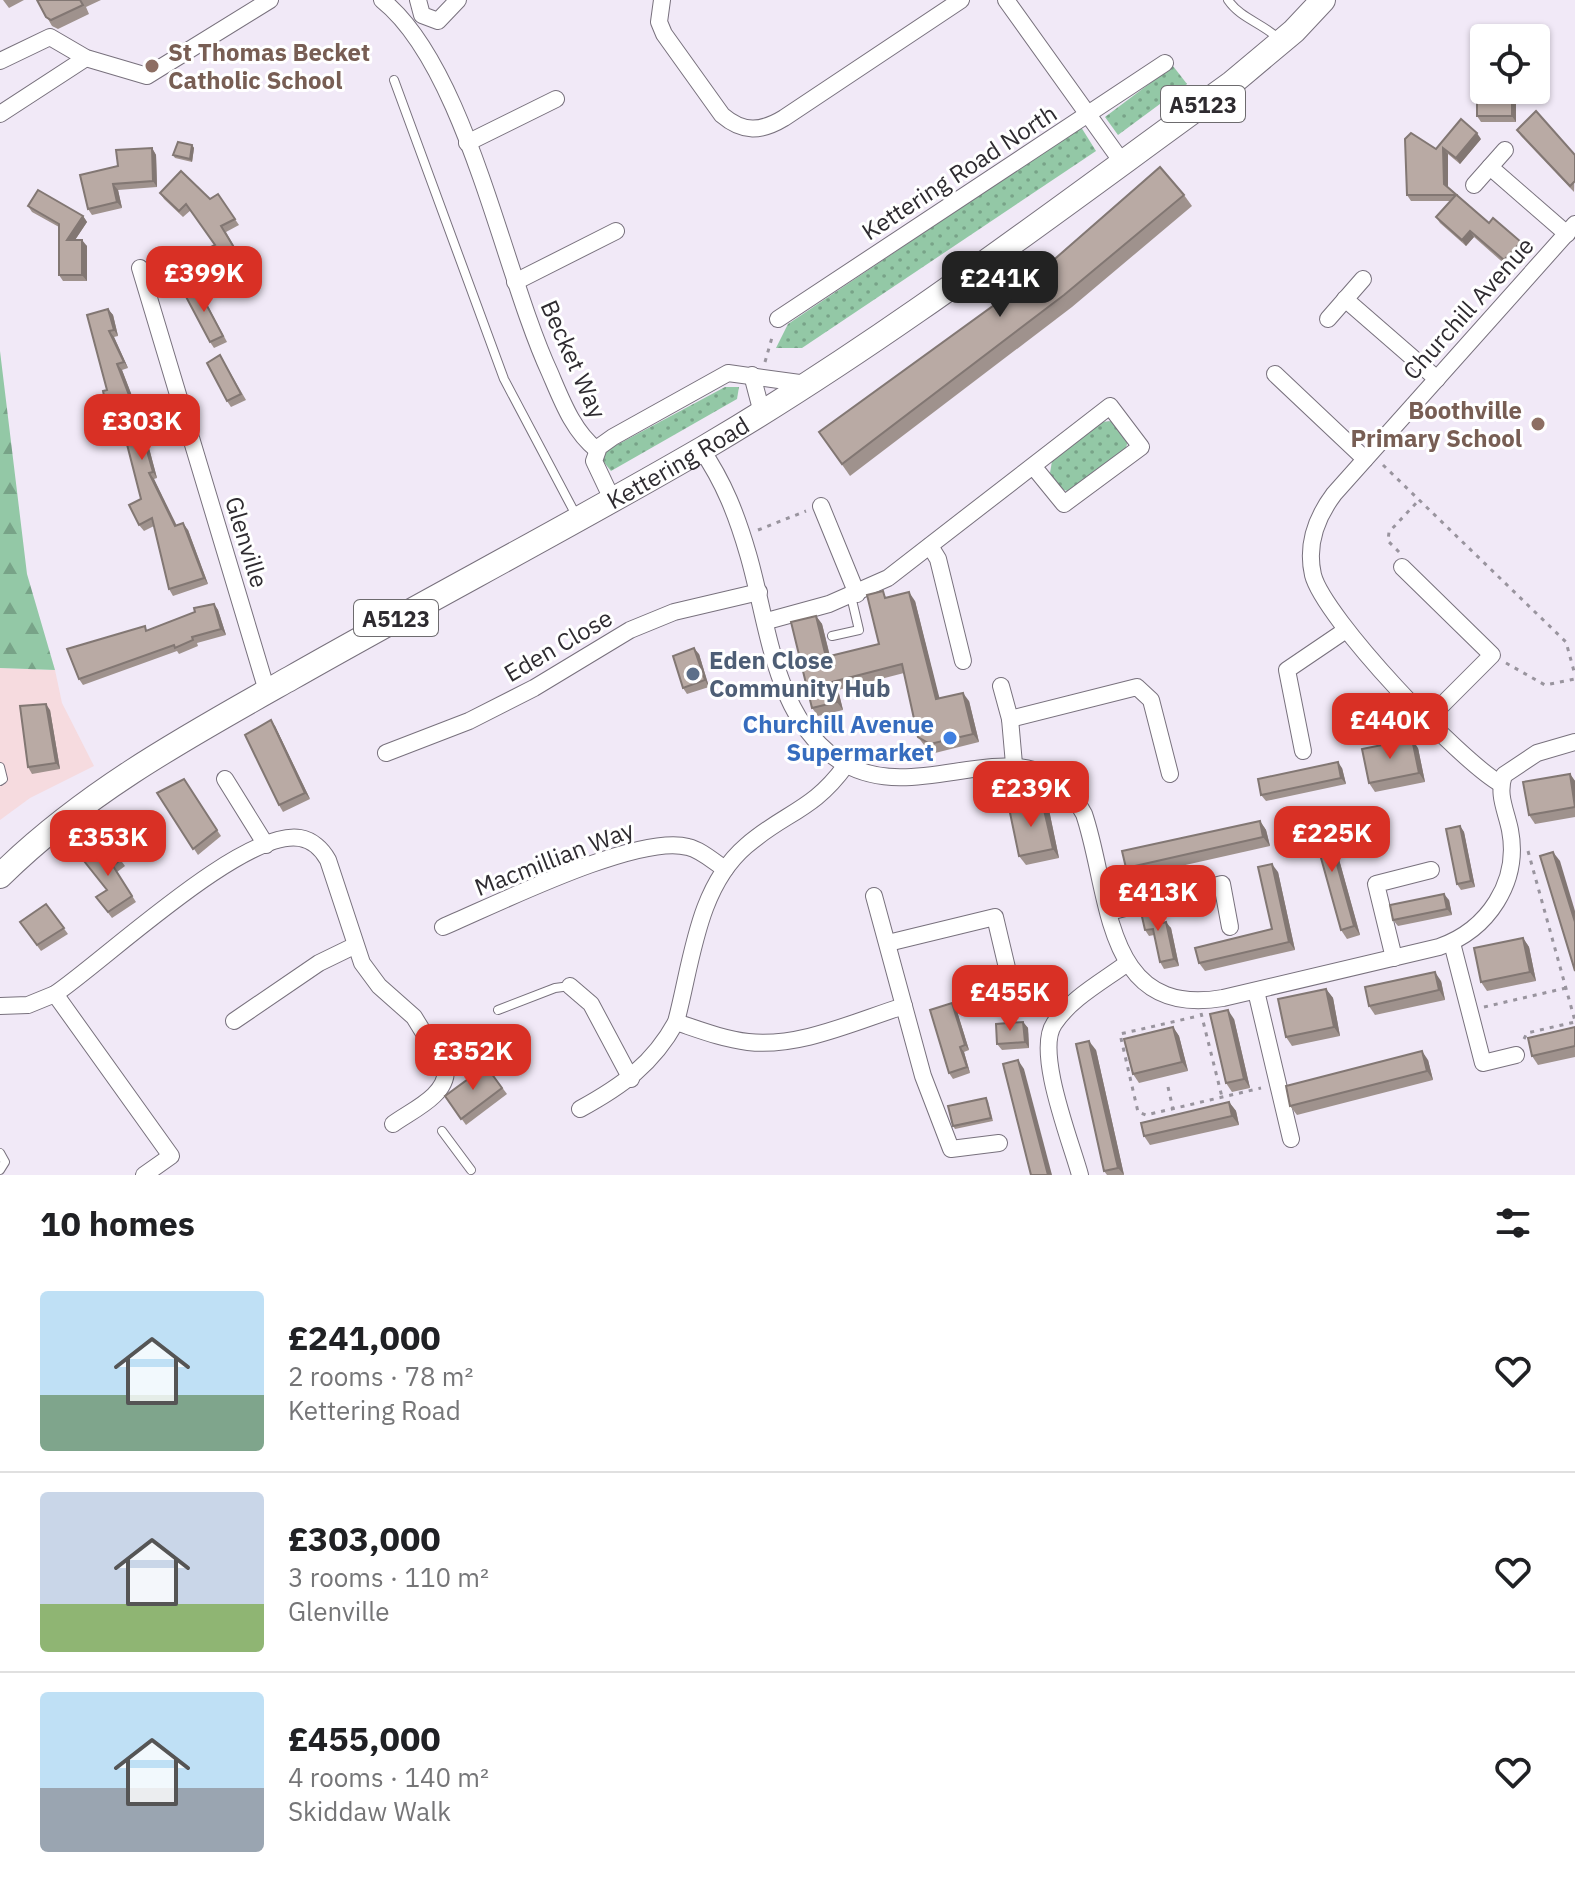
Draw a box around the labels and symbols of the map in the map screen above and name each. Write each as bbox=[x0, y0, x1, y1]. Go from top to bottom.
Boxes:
place label: St Thomas Becket Catholic School bbox=[168, 36, 370, 96]
marker: St Thomas Becket Catholic School bbox=[143, 57, 161, 75]
road number: A5123 bbox=[1161, 86, 1245, 122]
street label: Kettering Road North bbox=[855, 97, 1063, 247]
street label: Churchill Avenue bbox=[1395, 230, 1541, 386]
pin: £399K bbox=[148, 246, 260, 314]
pin: £241K bbox=[944, 251, 1056, 319]
street label: Becket Way bbox=[534, 295, 614, 423]
pin: £303K bbox=[86, 394, 198, 462]
place label: Boothville Primary School bbox=[1350, 394, 1522, 454]
street label: Kettering Road bbox=[601, 409, 755, 516]
marker: Boothville Primary School bbox=[1529, 415, 1547, 433]
street label: Glenville bbox=[218, 492, 276, 592]
road number: A5123 bbox=[354, 600, 438, 636]
street label: Eden Close bbox=[498, 601, 618, 689]
place label: Eden Close Community Hub bbox=[709, 644, 891, 704]
marker: Eden Close Community Hub bbox=[684, 665, 702, 683]
pin: £440K bbox=[1334, 693, 1446, 761]
place label: Churchill Avenue Supermarket bbox=[743, 708, 934, 768]
marker: Churchill Avenue Supermarket bbox=[941, 729, 959, 747]
pin: £239K bbox=[975, 761, 1087, 829]
pin: £225K bbox=[1276, 806, 1388, 874]
pin: £353K bbox=[52, 810, 164, 878]
street label: Macmillian Way bbox=[470, 813, 638, 903]
pin: £413K bbox=[1102, 865, 1214, 933]
pin: £455K bbox=[954, 965, 1066, 1033]
pin: £352K bbox=[417, 1024, 529, 1092]

